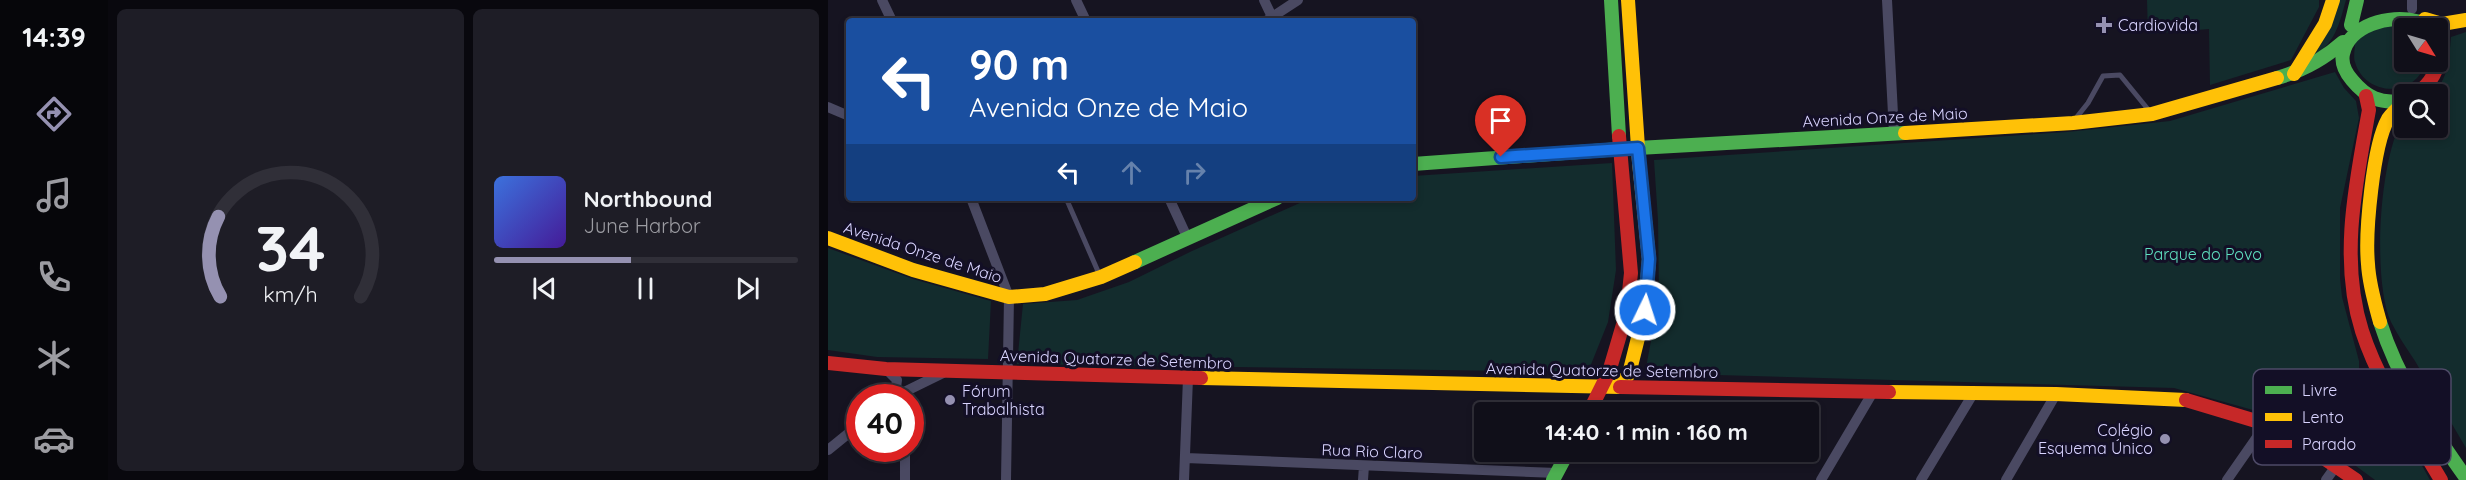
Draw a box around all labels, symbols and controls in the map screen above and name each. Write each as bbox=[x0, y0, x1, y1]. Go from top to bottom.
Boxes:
place label: Cardiovida bbox=[2118, 15, 2198, 35]
marker: Cardiovida bbox=[2095, 16, 2113, 34]
north arrow bbox=[2394, 18, 2448, 72]
map controls bbox=[2394, 18, 2448, 138]
text: 14:39 bbox=[22, 20, 86, 54]
text: 90 m bbox=[969, 38, 1069, 91]
icon: left bbox=[870, 42, 948, 120]
button: search bbox=[2394, 84, 2448, 138]
text: Avenida Onze de Maio bbox=[969, 90, 1248, 124]
icon: directions bbox=[33, 93, 75, 135]
pin bbox=[1475, 95, 1526, 157]
street label: Avenida Onze de Maio bbox=[1802, 103, 1968, 131]
icon: arrive bbox=[1484, 104, 1517, 137]
icon: left bbox=[1052, 156, 1085, 189]
icon: ahead bbox=[1115, 156, 1148, 189]
icon: right bbox=[1178, 156, 1211, 189]
icon: music bbox=[33, 174, 75, 216]
text: Northbound bbox=[584, 185, 712, 213]
text: 34 bbox=[255, 209, 325, 287]
text: June Harbor bbox=[584, 213, 701, 238]
street label: Avenida Onze de Maio bbox=[841, 217, 1005, 287]
park label: Parque do Povo bbox=[2144, 244, 2262, 264]
icon: phone bbox=[33, 256, 75, 298]
icon: previous bbox=[528, 272, 561, 305]
icon: pause bbox=[629, 272, 662, 305]
icon: next bbox=[731, 272, 764, 305]
position arrow bbox=[1613, 278, 1677, 342]
text: km/h bbox=[263, 281, 317, 307]
icon: climate bbox=[33, 337, 75, 379]
street label: Avenida Quatorze de Setembro bbox=[1000, 345, 1232, 373]
street label: Avenida Quatorze de Setembro bbox=[1486, 358, 1718, 382]
legend bbox=[2253, 369, 2451, 465]
text: Livre bbox=[2302, 380, 2337, 400]
place label: Fórum Trabalhista bbox=[962, 381, 1045, 419]
speed limit sign: 40 bbox=[846, 384, 924, 462]
marker: Fórum Trabalhista bbox=[943, 393, 957, 407]
text: Lento bbox=[2302, 407, 2344, 427]
icon: car bbox=[33, 418, 75, 460]
text: 14:40 · 1 min · 160 m bbox=[1545, 418, 1748, 446]
place label: Colégio Esquema Único bbox=[2038, 420, 2153, 458]
marker: Colégio Esquema Único bbox=[2158, 432, 2172, 446]
text: Parado bbox=[2302, 434, 2356, 454]
street label: Rua Rio Claro bbox=[1321, 439, 1423, 463]

